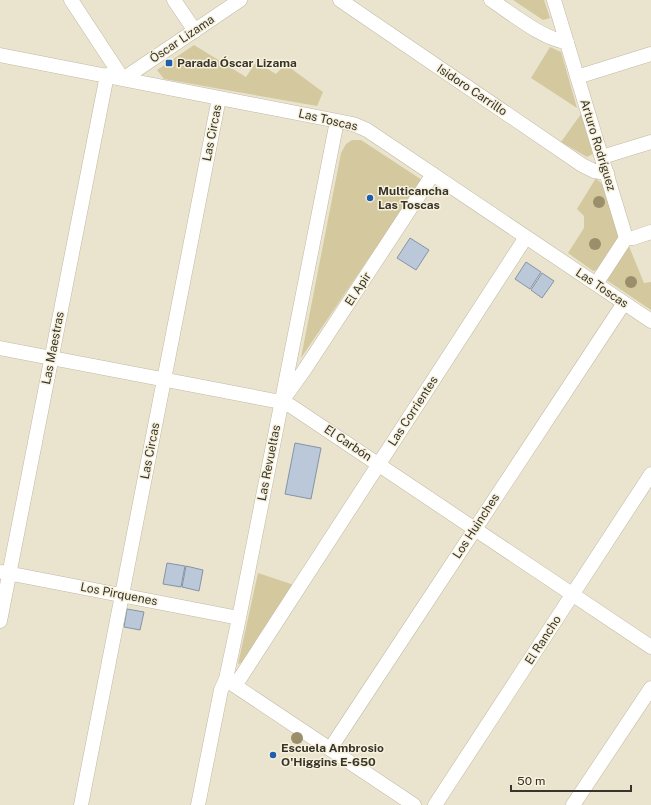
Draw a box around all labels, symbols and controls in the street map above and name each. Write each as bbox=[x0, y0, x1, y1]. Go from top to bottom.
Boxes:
street label: Óscar Lizama bbox=[147, 12, 217, 66]
place label: Parada Óscar Lizama bbox=[177, 56, 297, 70]
marker: Parada Óscar Lizama bbox=[164, 58, 174, 68]
street label: Isidoro Carrillo bbox=[434, 61, 510, 119]
street label: Arturo Rodríguez bbox=[577, 97, 619, 193]
street label: Las Circas bbox=[200, 104, 224, 162]
street label: Las Toscas bbox=[297, 106, 359, 134]
place label: Multicancha Las Toscas bbox=[378, 184, 449, 212]
marker: Multicancha Las Toscas bbox=[365, 193, 375, 203]
street label: Las Toscas bbox=[573, 265, 631, 311]
street label: El Apir bbox=[342, 269, 374, 308]
street label: Las Maestras bbox=[39, 310, 67, 386]
street label: Las Corrientes bbox=[385, 373, 441, 449]
street label: Las Circas bbox=[138, 422, 162, 480]
street label: El Carbón bbox=[322, 422, 374, 464]
street label: Las Revueltas bbox=[255, 424, 283, 502]
street label: Los Huinches bbox=[450, 491, 502, 561]
street label: Los Pirquenes bbox=[79, 580, 159, 608]
street label: El Rancho bbox=[522, 613, 564, 667]
place label: Escuela Ambrosio O'Higgins E-650 bbox=[281, 741, 384, 769]
marker: Escuela Ambrosio O'Higgins E-650 bbox=[268, 750, 278, 760]
scale bar bbox=[511, 767, 631, 793]
text: 50 m bbox=[517, 774, 545, 788]

